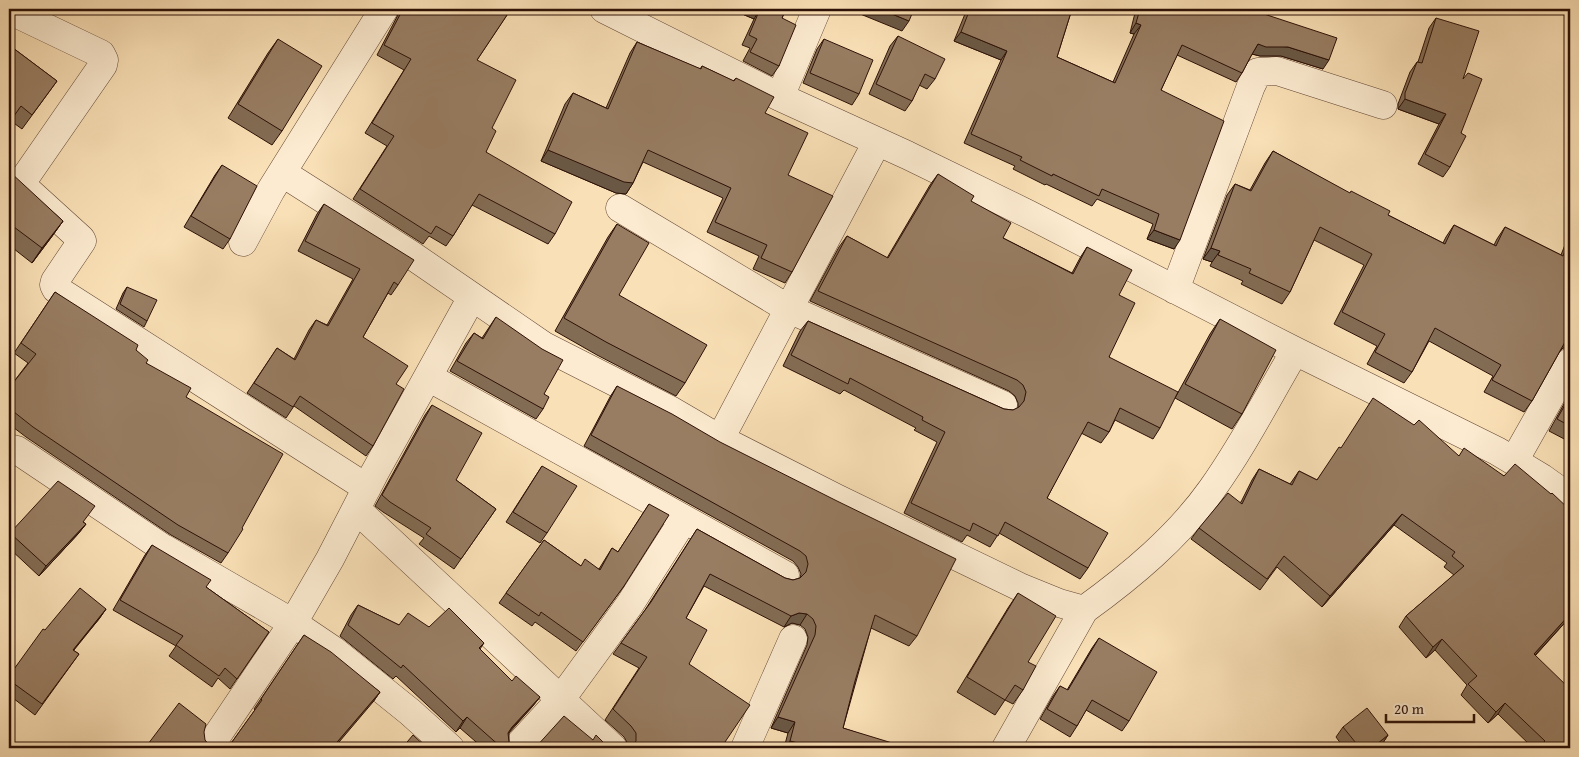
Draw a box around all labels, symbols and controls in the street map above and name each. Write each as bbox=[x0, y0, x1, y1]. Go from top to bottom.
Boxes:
scale bar bbox=[1386, 692, 1474, 724]
text: 20 m bbox=[1394, 698, 1425, 719]

